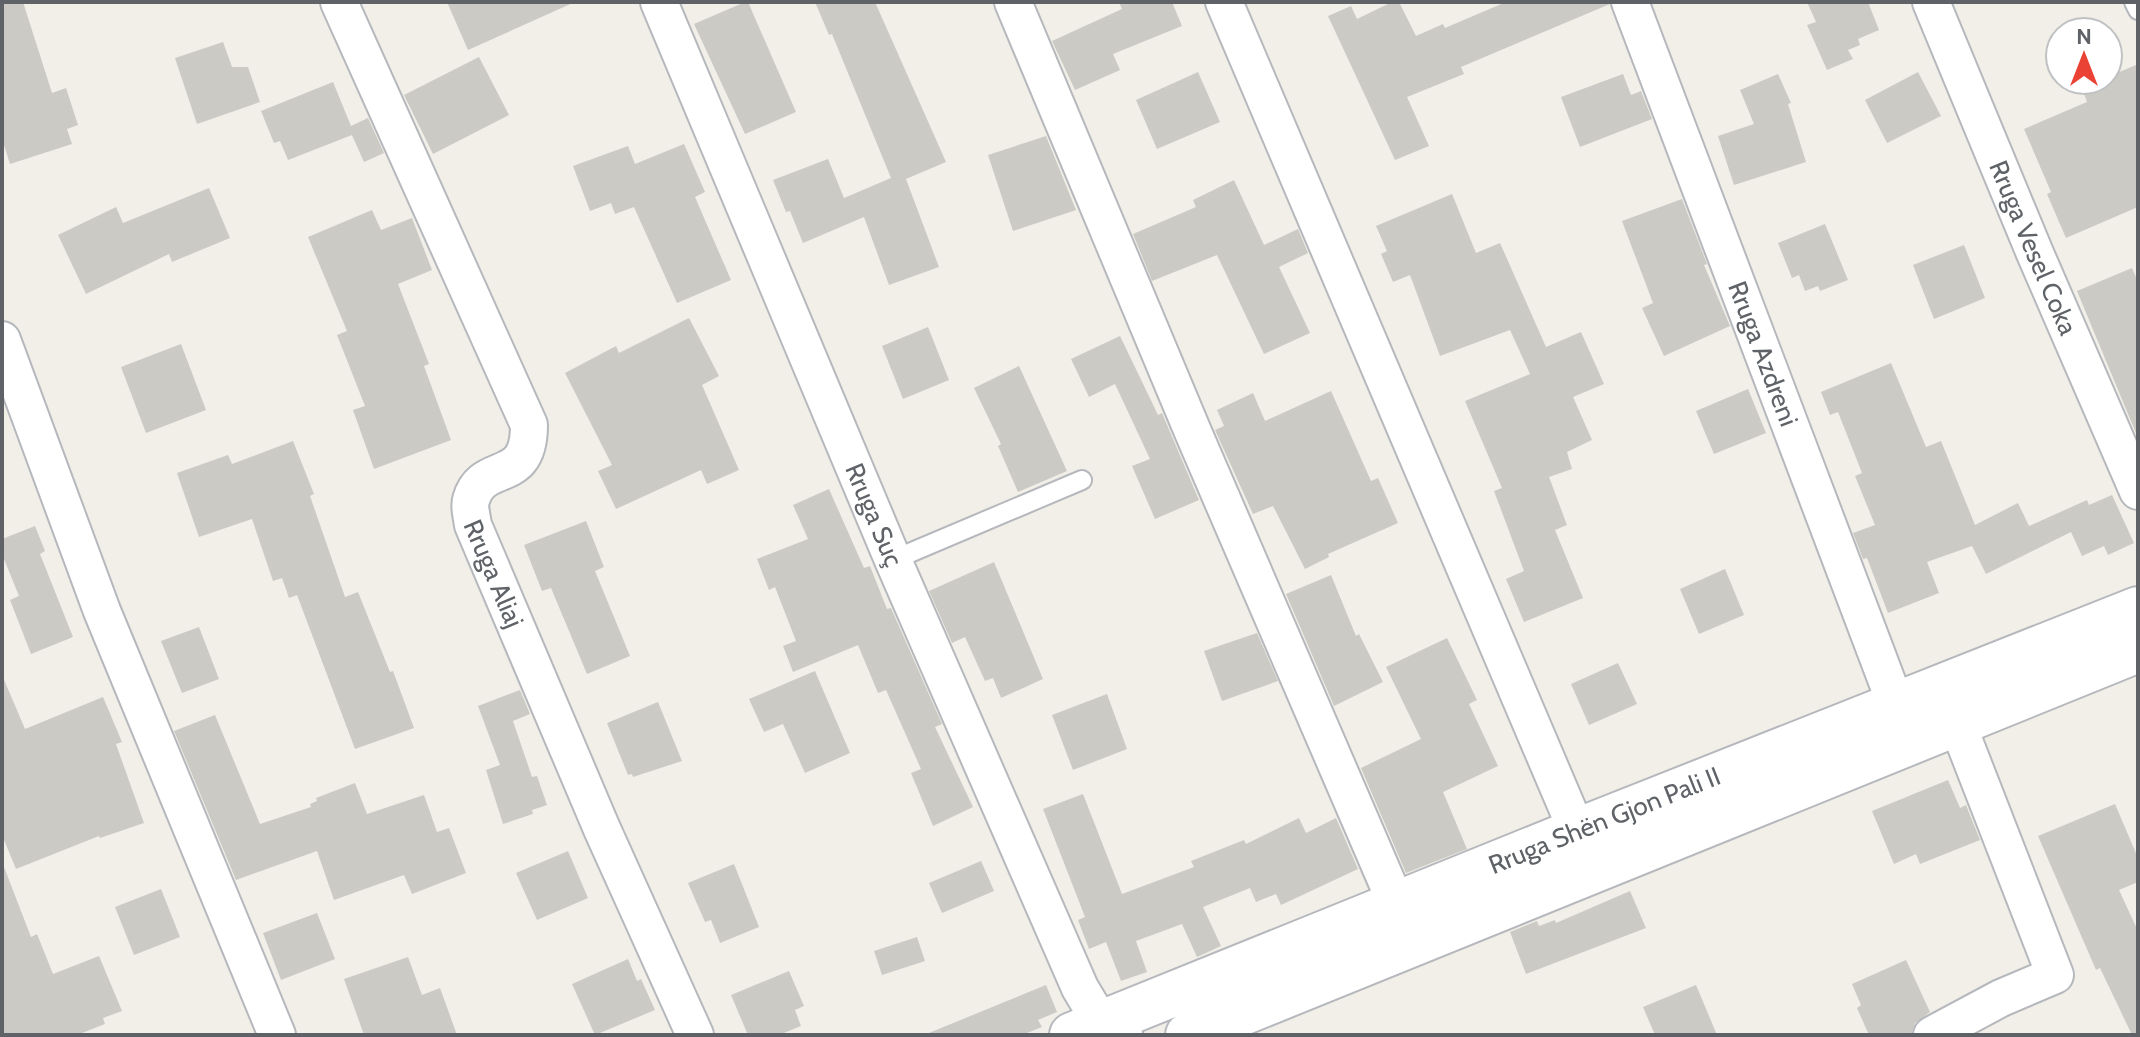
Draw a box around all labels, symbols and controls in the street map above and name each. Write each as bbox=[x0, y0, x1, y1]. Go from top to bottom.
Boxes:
north arrow bbox=[2044, 16, 2124, 96]
text: N bbox=[2076, 23, 2092, 50]
street label: Rruga Vesel Coka bbox=[1982, 156, 2085, 340]
street label: Rruga Azdreni bbox=[1721, 277, 1805, 431]
street label: Rruga Suç bbox=[838, 458, 910, 571]
street label: Rruga Aliaj bbox=[457, 515, 531, 632]
street label: Rruga Shën Gjon Pali II bbox=[1484, 760, 1725, 881]

